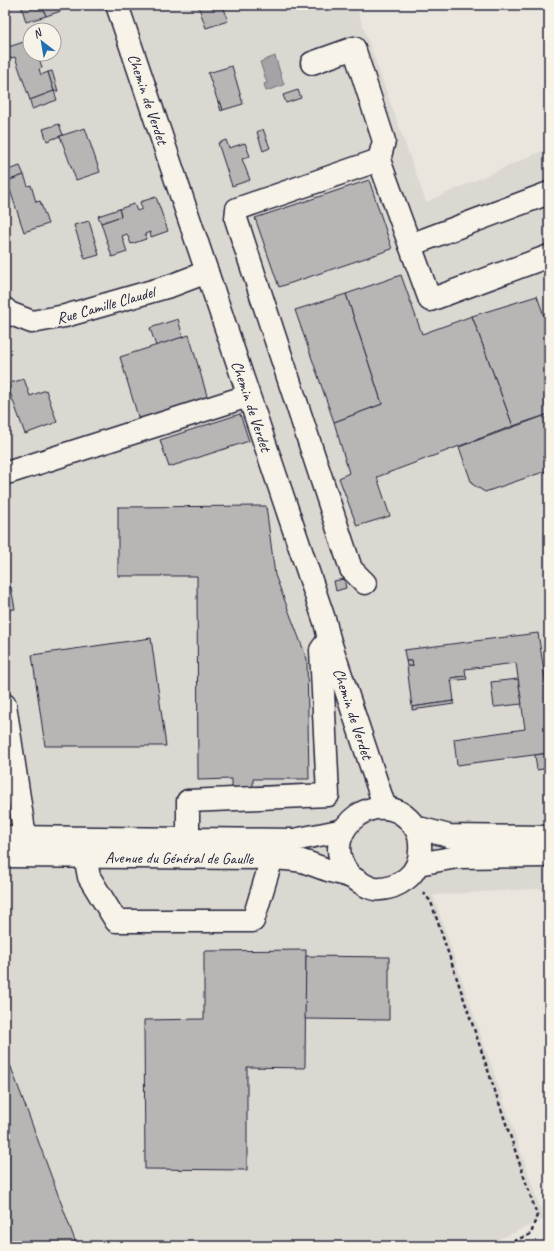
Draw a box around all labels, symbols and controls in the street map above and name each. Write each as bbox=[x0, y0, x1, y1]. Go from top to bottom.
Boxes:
north arrow bbox=[22, 22, 62, 62]
text: N bbox=[30, 25, 45, 41]
street label: Chemin de Verdet bbox=[123, 51, 173, 149]
street label: Rue Camille Claudel bbox=[55, 281, 160, 328]
street label: Chemin de Verdet bbox=[227, 358, 276, 456]
street label: Chemin de Verdet bbox=[328, 666, 378, 763]
street label: Avenue du Général de Gaulle bbox=[105, 848, 255, 869]

